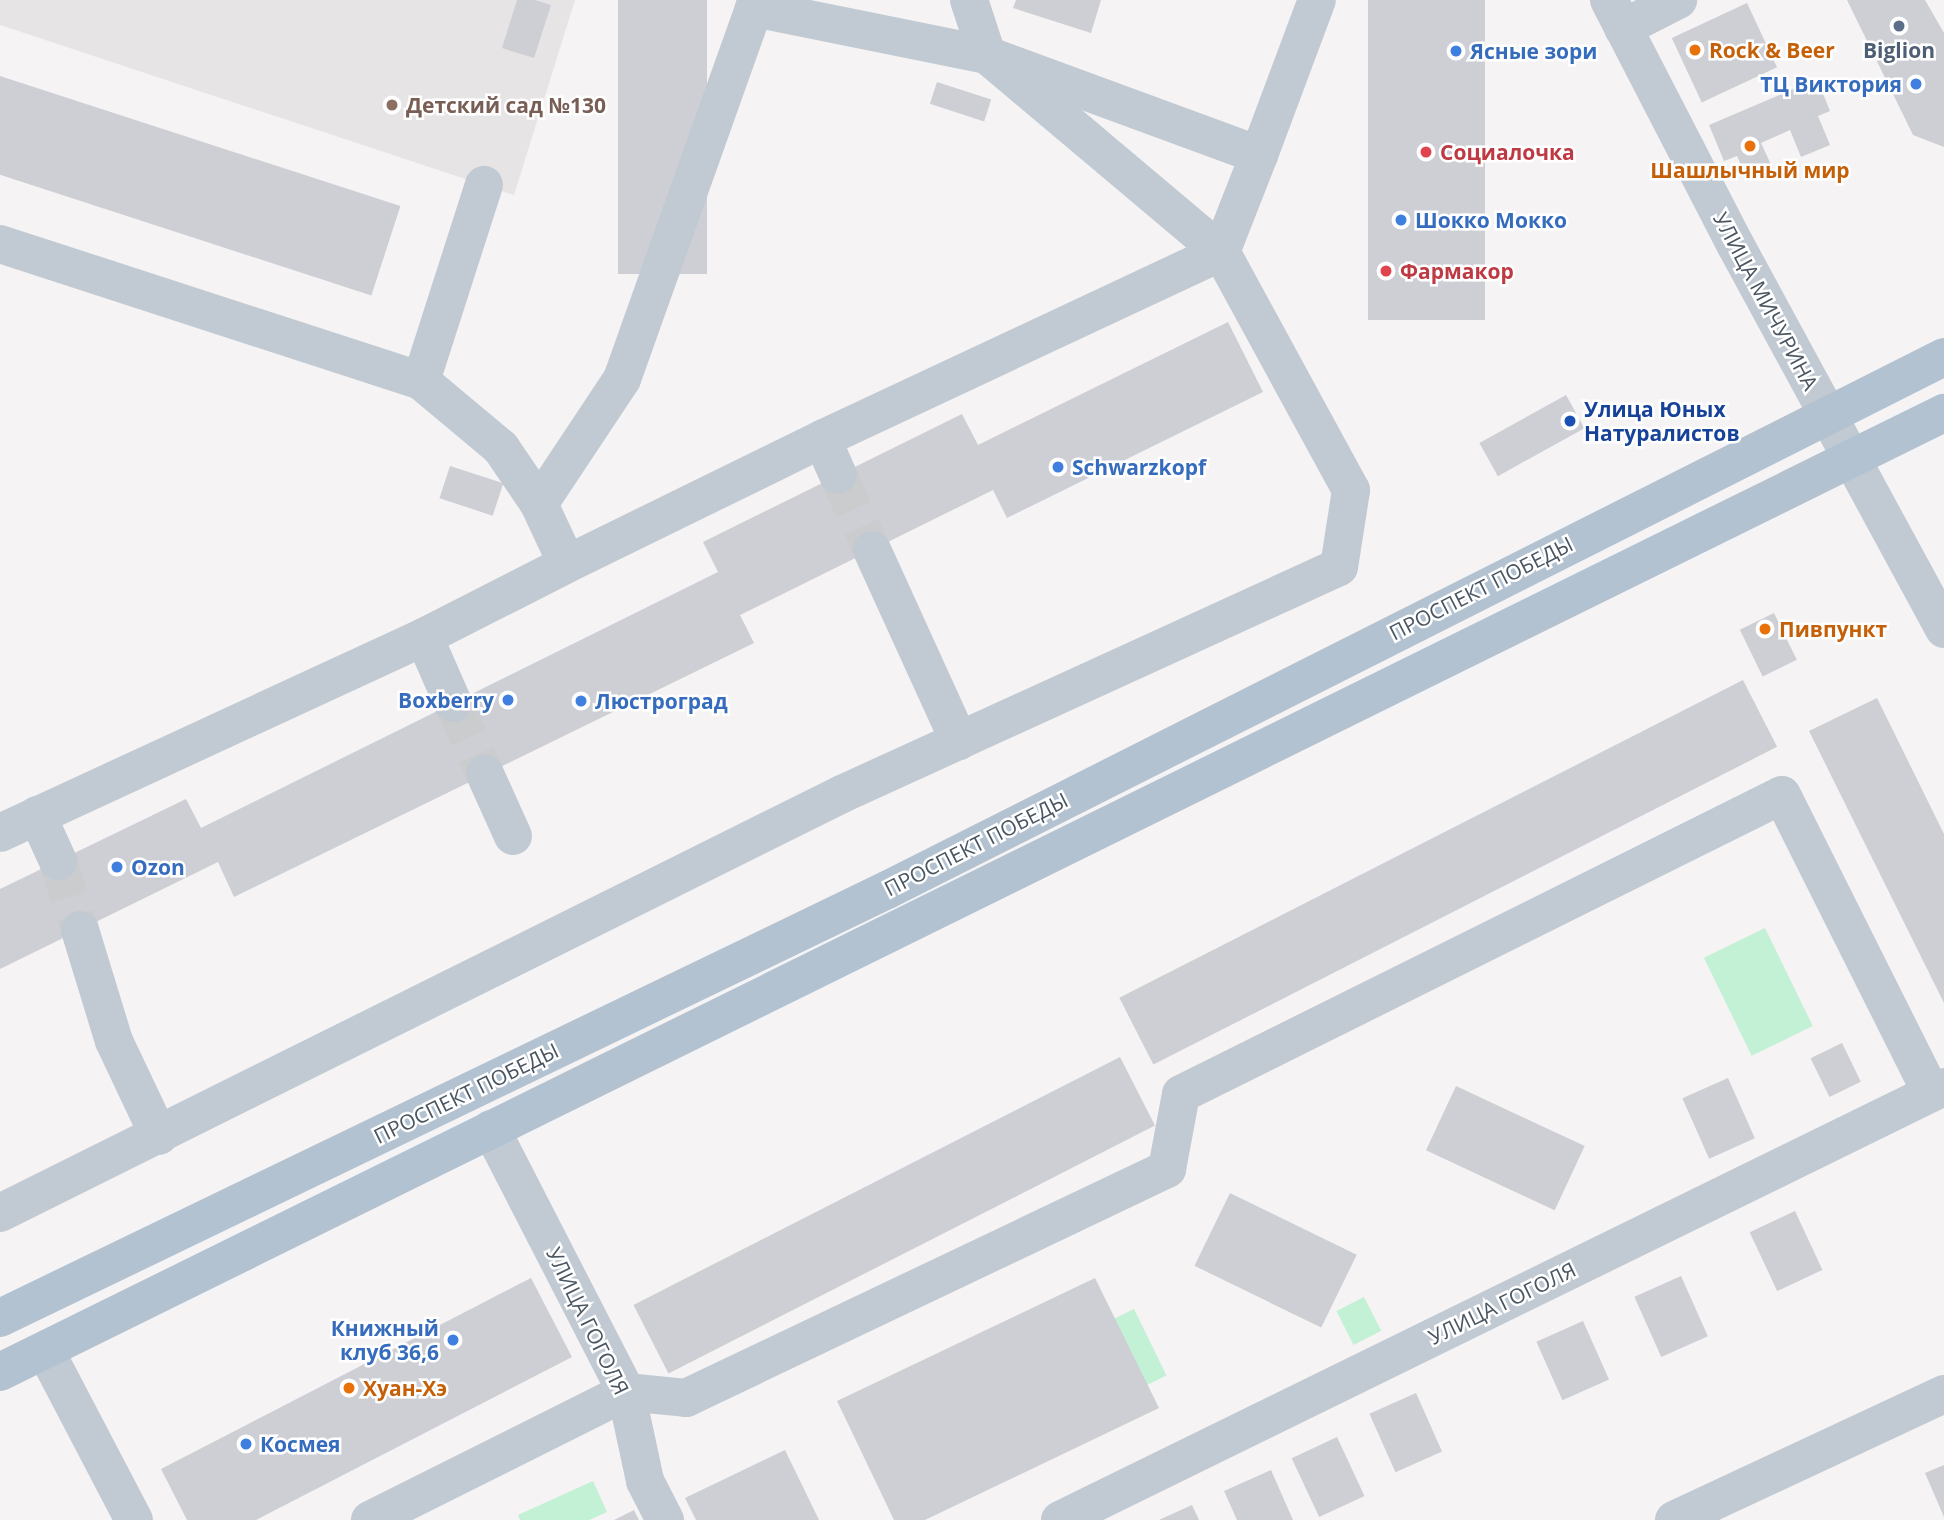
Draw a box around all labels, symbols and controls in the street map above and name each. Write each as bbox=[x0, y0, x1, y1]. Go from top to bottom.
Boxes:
marker: Biglion bbox=[1891, 18, 1907, 34]
place label: Rock & Beer bbox=[1709, 37, 1835, 63]
place label: Biglion bbox=[1863, 37, 1935, 63]
place label: Ясные зори bbox=[1470, 38, 1597, 64]
marker: Rock & Beer bbox=[1687, 42, 1703, 58]
marker: Ясные зори bbox=[1448, 43, 1464, 59]
place label: ТЦ Виктория bbox=[1760, 71, 1902, 97]
marker: ТЦ Виктория bbox=[1908, 76, 1924, 92]
place label: Детский сад №130 bbox=[406, 92, 606, 118]
marker: Детский сад №130 bbox=[384, 97, 400, 113]
marker: Шашлычный мир bbox=[1742, 138, 1758, 154]
place label: Социалочка bbox=[1440, 139, 1575, 165]
marker: Социалочка bbox=[1418, 144, 1434, 160]
place label: Шашлычный мир bbox=[1650, 157, 1850, 183]
place label: Шокко Мокко bbox=[1415, 207, 1567, 233]
street label: УЛИЦА МИЧУРИНА bbox=[1708, 208, 1824, 394]
marker: Шокко Мокко bbox=[1393, 212, 1409, 228]
place label: Фармакор bbox=[1400, 258, 1514, 284]
marker: Фармакор bbox=[1378, 263, 1394, 279]
place label: Улица Юных Натуралистов bbox=[1584, 396, 1740, 446]
marker: Улица Юных Натуралистов bbox=[1562, 413, 1578, 429]
place label: Schwarzkopf bbox=[1072, 454, 1206, 480]
marker: Schwarzkopf bbox=[1050, 459, 1066, 475]
street label: ПРОСПЕКТ ПОБЕДЫ bbox=[1385, 531, 1577, 645]
place label: Пивпункт bbox=[1779, 616, 1887, 642]
marker: Пивпункт bbox=[1757, 621, 1773, 637]
place label: Boxberry bbox=[398, 687, 494, 713]
place label: Люстроград bbox=[595, 688, 728, 714]
marker: Boxberry bbox=[500, 692, 516, 708]
marker: Люстроград bbox=[573, 693, 589, 709]
street label: ПРОСПЕКТ ПОБЕДЫ bbox=[880, 787, 1072, 901]
place label: Ozon bbox=[131, 854, 185, 880]
marker: Ozon bbox=[109, 859, 125, 875]
street label: ПРОСПЕКТ ПОБЕДЫ bbox=[369, 1037, 563, 1149]
street label: УЛИЦА ГОГОЛЯ bbox=[542, 1243, 634, 1399]
street label: УЛИЦА ГОГОЛЯ bbox=[1424, 1257, 1580, 1349]
place label: Книжный клуб 36,6 bbox=[331, 1315, 439, 1365]
marker: Книжный клуб 36,6 bbox=[445, 1332, 461, 1348]
place label: Хуан-Хэ bbox=[363, 1375, 447, 1401]
marker: Хуан-Хэ bbox=[341, 1380, 357, 1396]
place label: Космея bbox=[260, 1431, 340, 1457]
marker: Космея bbox=[238, 1436, 254, 1452]

